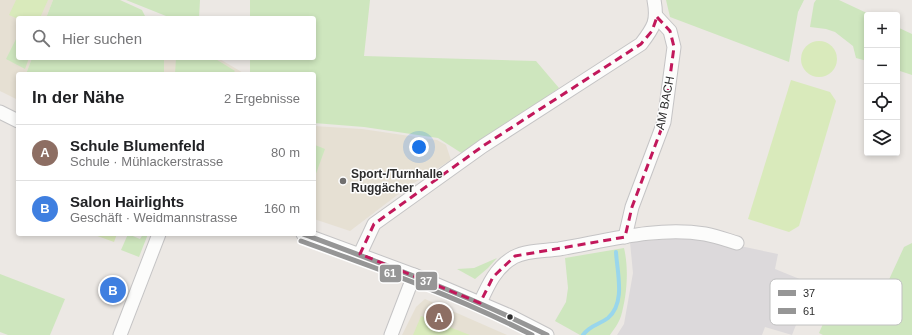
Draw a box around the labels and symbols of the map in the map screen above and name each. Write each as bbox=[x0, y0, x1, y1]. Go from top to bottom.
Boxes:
street label: AM BACH bbox=[653, 75, 677, 131]
your location bbox=[409, 137, 429, 157]
place label: Sport-/Turnhalle Ruggächer bbox=[351, 167, 443, 195]
marker: Sport-/Turnhalle Ruggächer bbox=[338, 176, 348, 186]
line badge: 61 bbox=[379, 264, 402, 283]
text: 61 bbox=[384, 267, 396, 279]
line badge: 37 bbox=[415, 271, 438, 291]
pin: B bbox=[100, 275, 126, 305]
text: 37 bbox=[420, 275, 432, 287]
legend bbox=[770, 279, 902, 325]
text: 37 bbox=[803, 287, 815, 299]
pin: A bbox=[426, 302, 452, 332]
text: 61 bbox=[803, 305, 815, 317]
unlabelled marker bbox=[505, 312, 515, 322]

